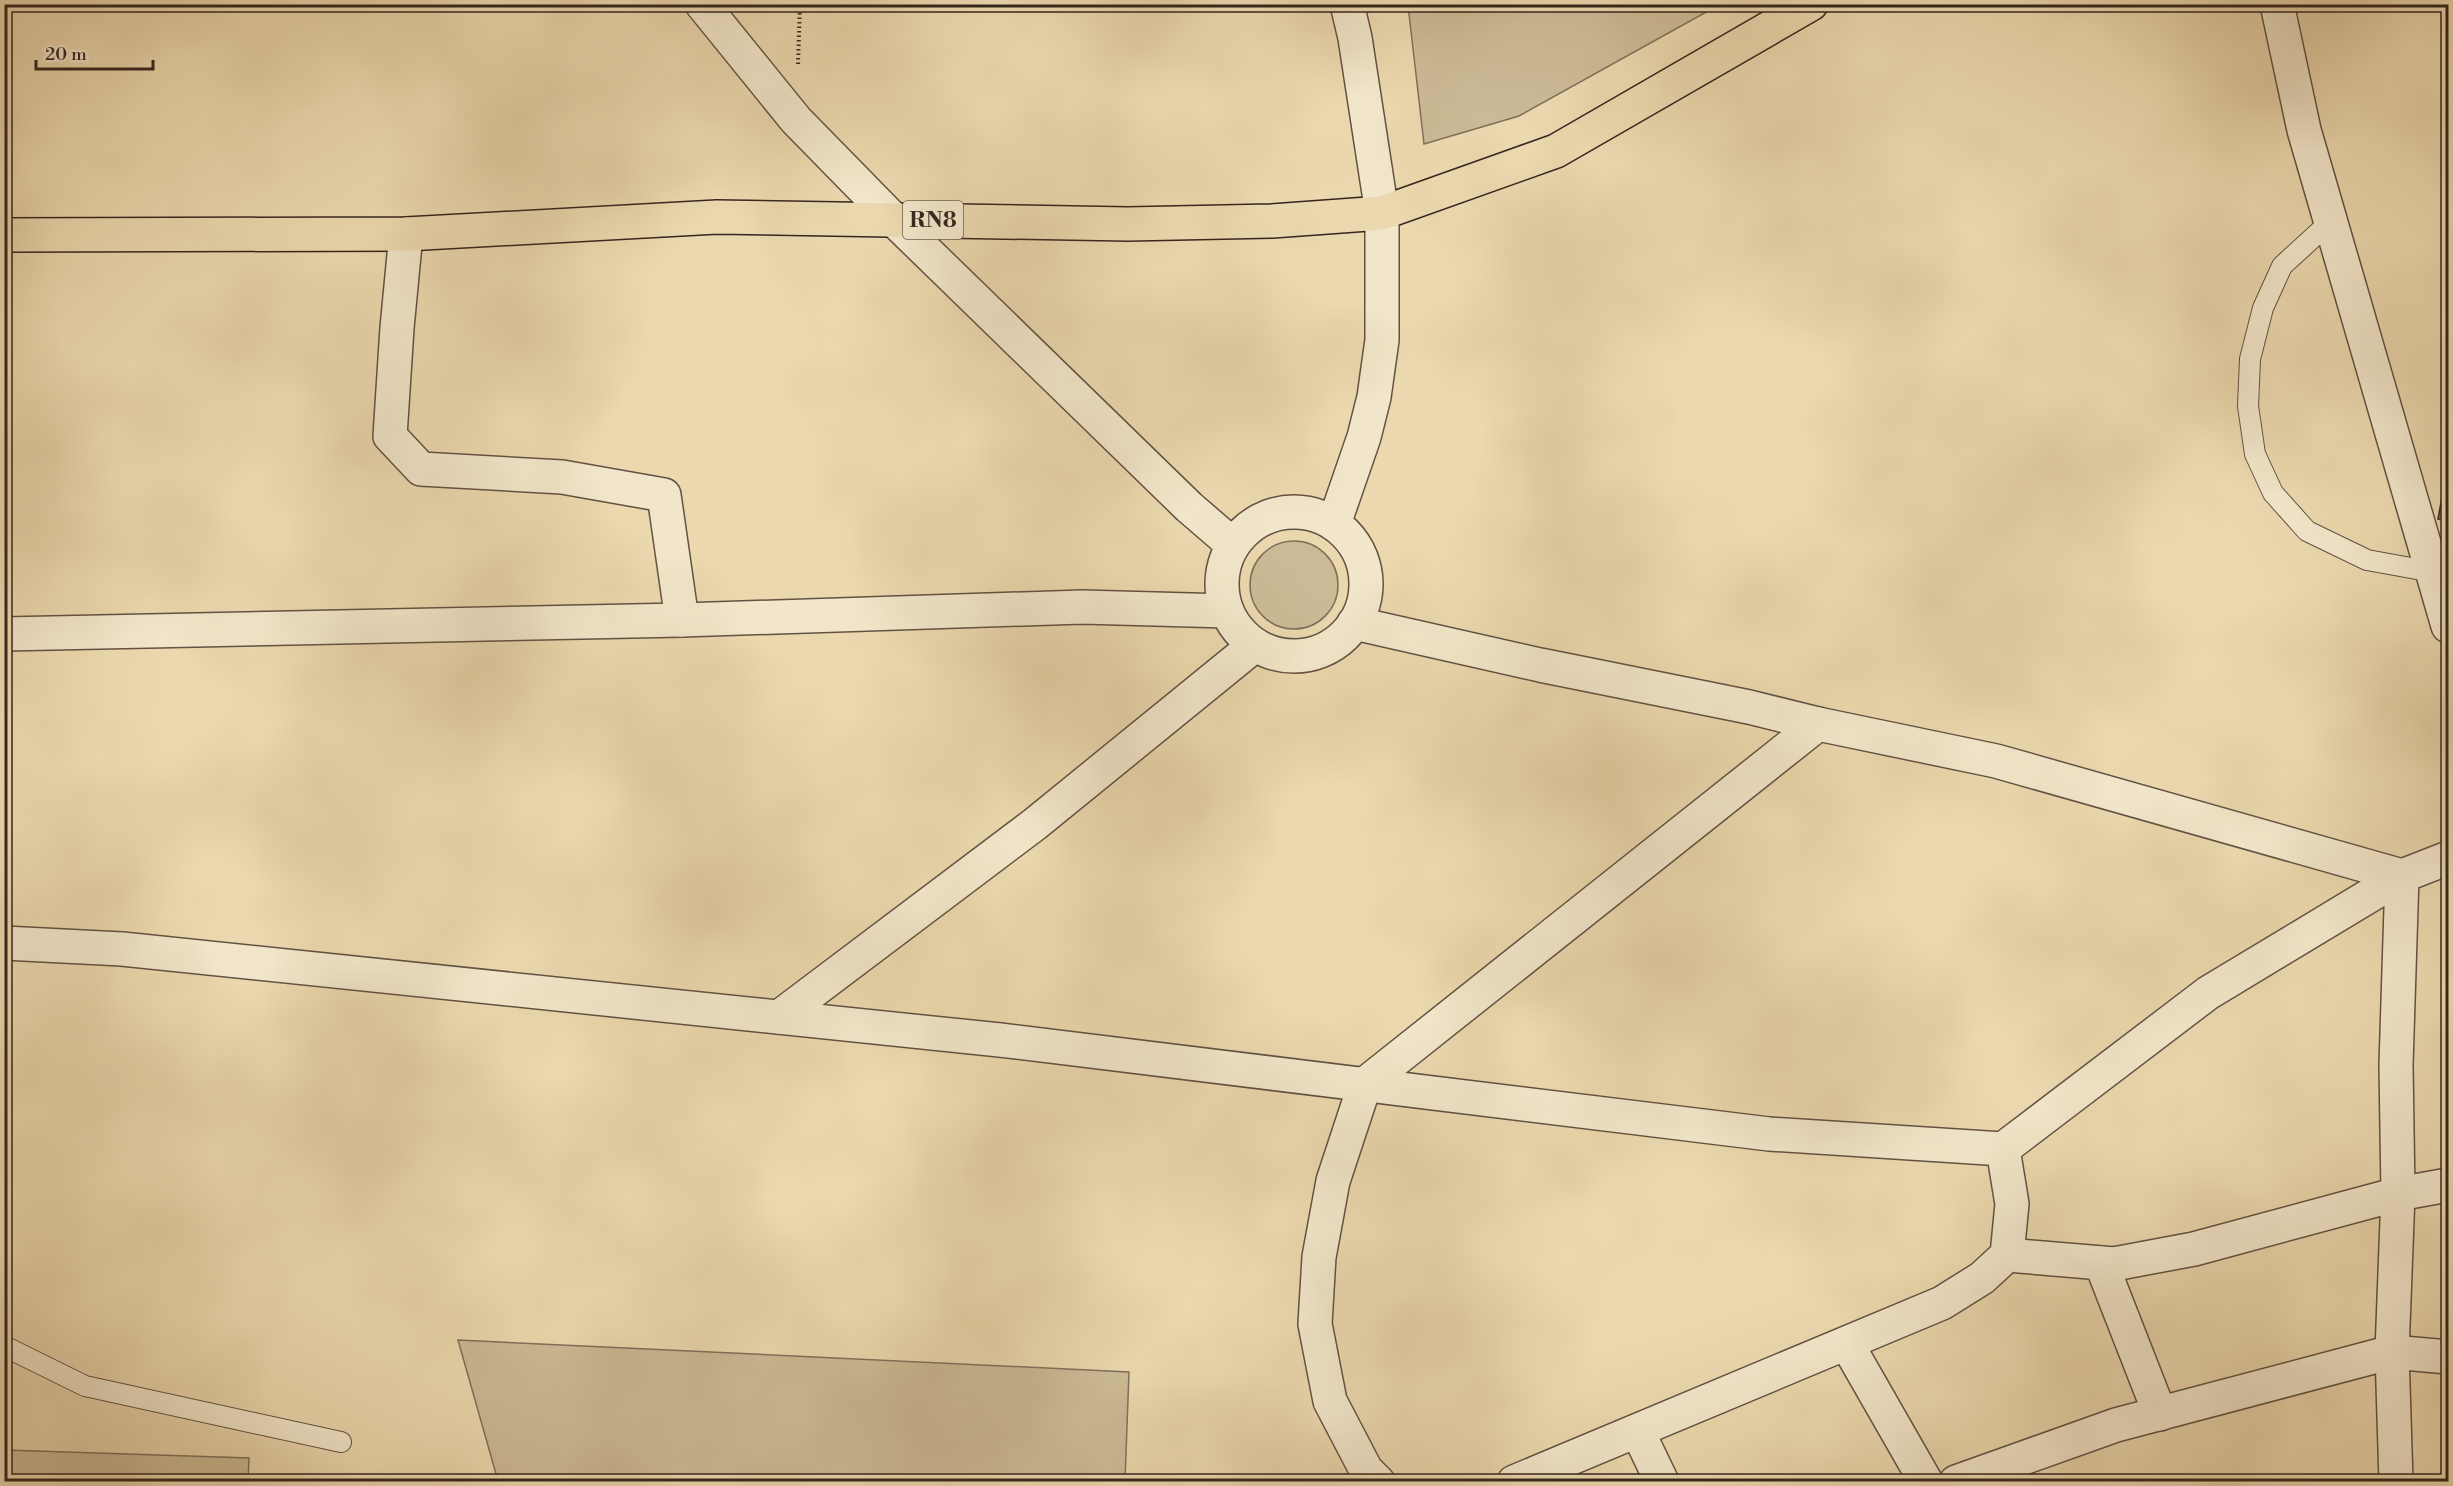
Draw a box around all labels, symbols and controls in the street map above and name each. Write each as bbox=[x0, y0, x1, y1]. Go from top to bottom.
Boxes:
scale bar bbox=[36, 33, 153, 71]
text: 20 m bbox=[45, 43, 87, 66]
road number: RN8 bbox=[903, 201, 963, 239]

